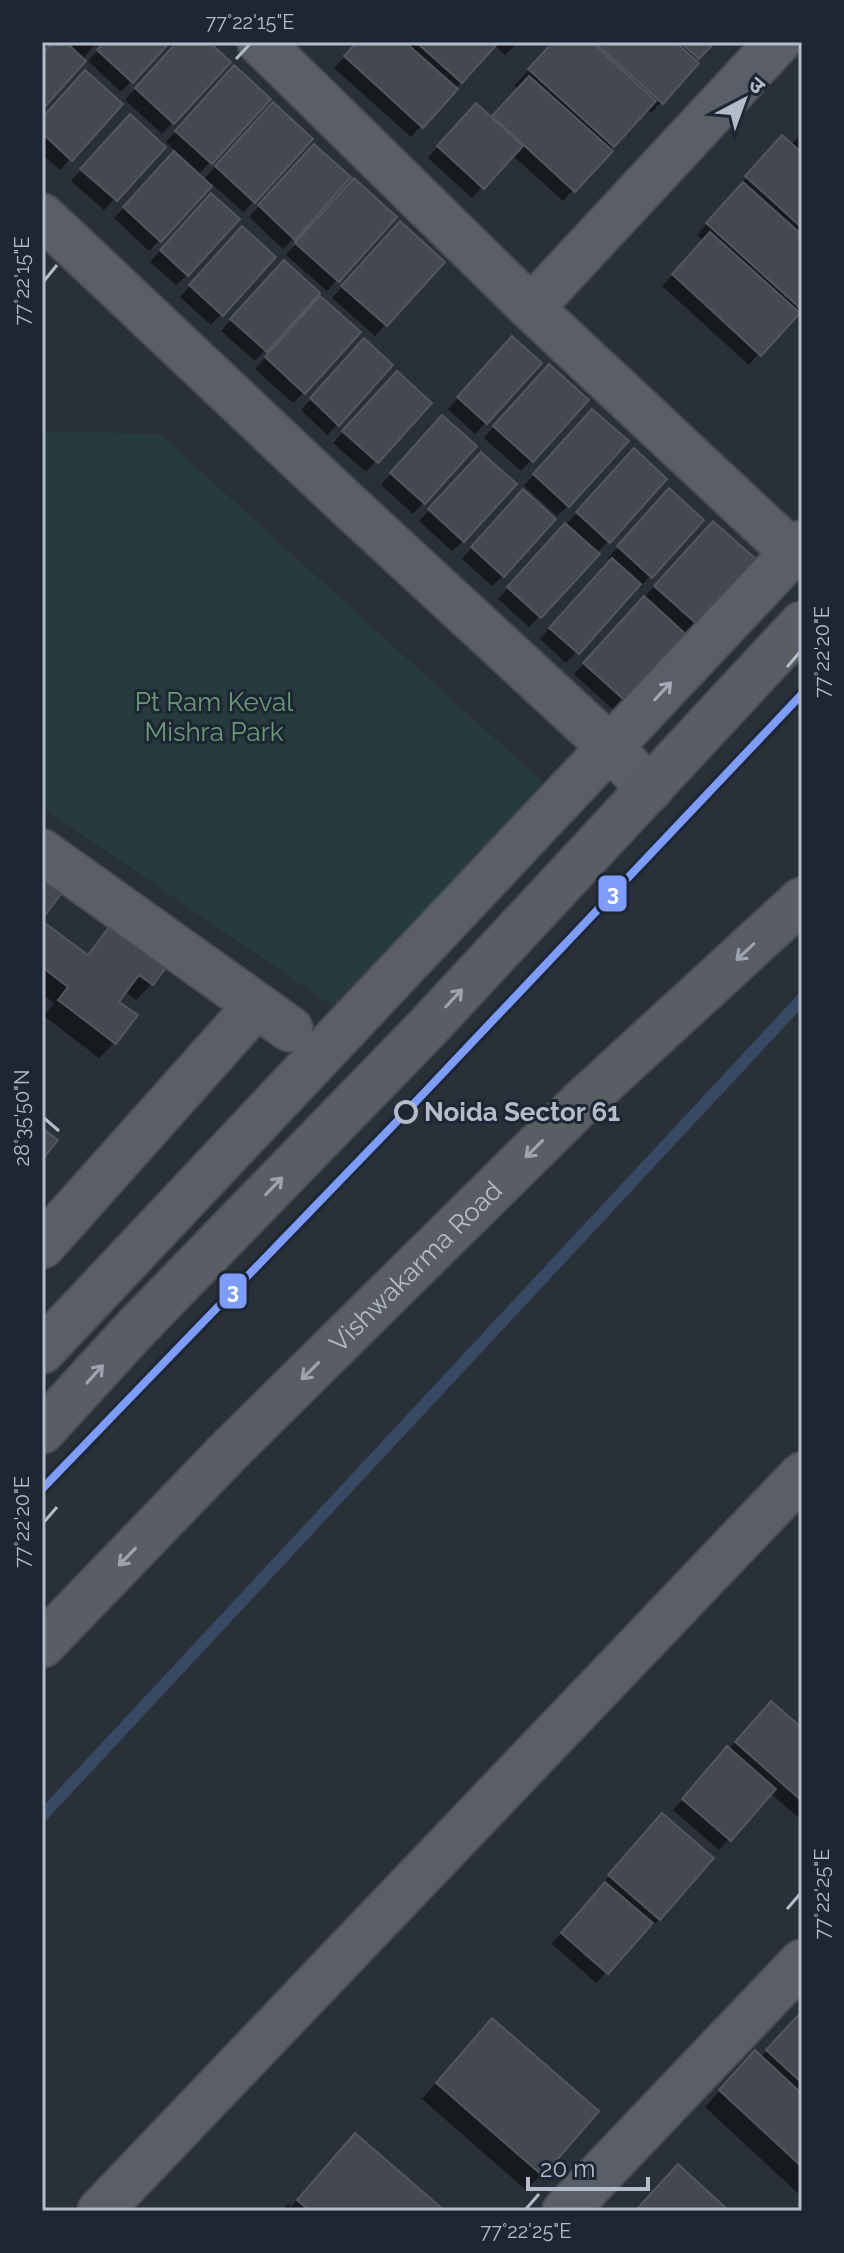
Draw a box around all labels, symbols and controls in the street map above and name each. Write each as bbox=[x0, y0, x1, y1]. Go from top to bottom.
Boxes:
text: 77°22'15"E bbox=[206, 10, 294, 34]
north arrow bbox=[704, 60, 784, 140]
text: उ bbox=[744, 71, 771, 100]
text: 77°22'15"E bbox=[10, 237, 34, 325]
text: 77°22'20"E bbox=[810, 606, 834, 698]
one-way arrow bbox=[654, 681, 672, 701]
park label: Pt Ram Keval Mishra Park bbox=[135, 687, 294, 747]
line badge: 3 bbox=[597, 874, 628, 913]
text: 3 bbox=[607, 880, 619, 906]
one-way arrow bbox=[735, 943, 755, 961]
one-way arrow bbox=[445, 988, 464, 1008]
text: 28°35'50"N bbox=[10, 1070, 34, 1166]
place label: Noida Sector 61 bbox=[424, 1097, 620, 1127]
marker: Noida Sector 61 bbox=[395, 1101, 417, 1123]
one-way arrow bbox=[525, 1139, 544, 1158]
street label: Vishwakarma Road bbox=[323, 1175, 508, 1358]
one-way arrow bbox=[264, 1176, 283, 1196]
line badge: 3 bbox=[218, 1272, 248, 1310]
text: 3 bbox=[227, 1278, 239, 1304]
one-way arrow bbox=[300, 1361, 319, 1381]
one-way arrow bbox=[85, 1364, 103, 1384]
text: 77°22'20"E bbox=[10, 1476, 34, 1568]
one-way arrow bbox=[118, 1546, 137, 1566]
text: 77°22'25"E bbox=[810, 1849, 834, 1939]
scale bar bbox=[528, 2141, 648, 2191]
text: 20 m bbox=[540, 2154, 595, 2183]
text: 77°22'25"E bbox=[481, 2219, 571, 2243]

